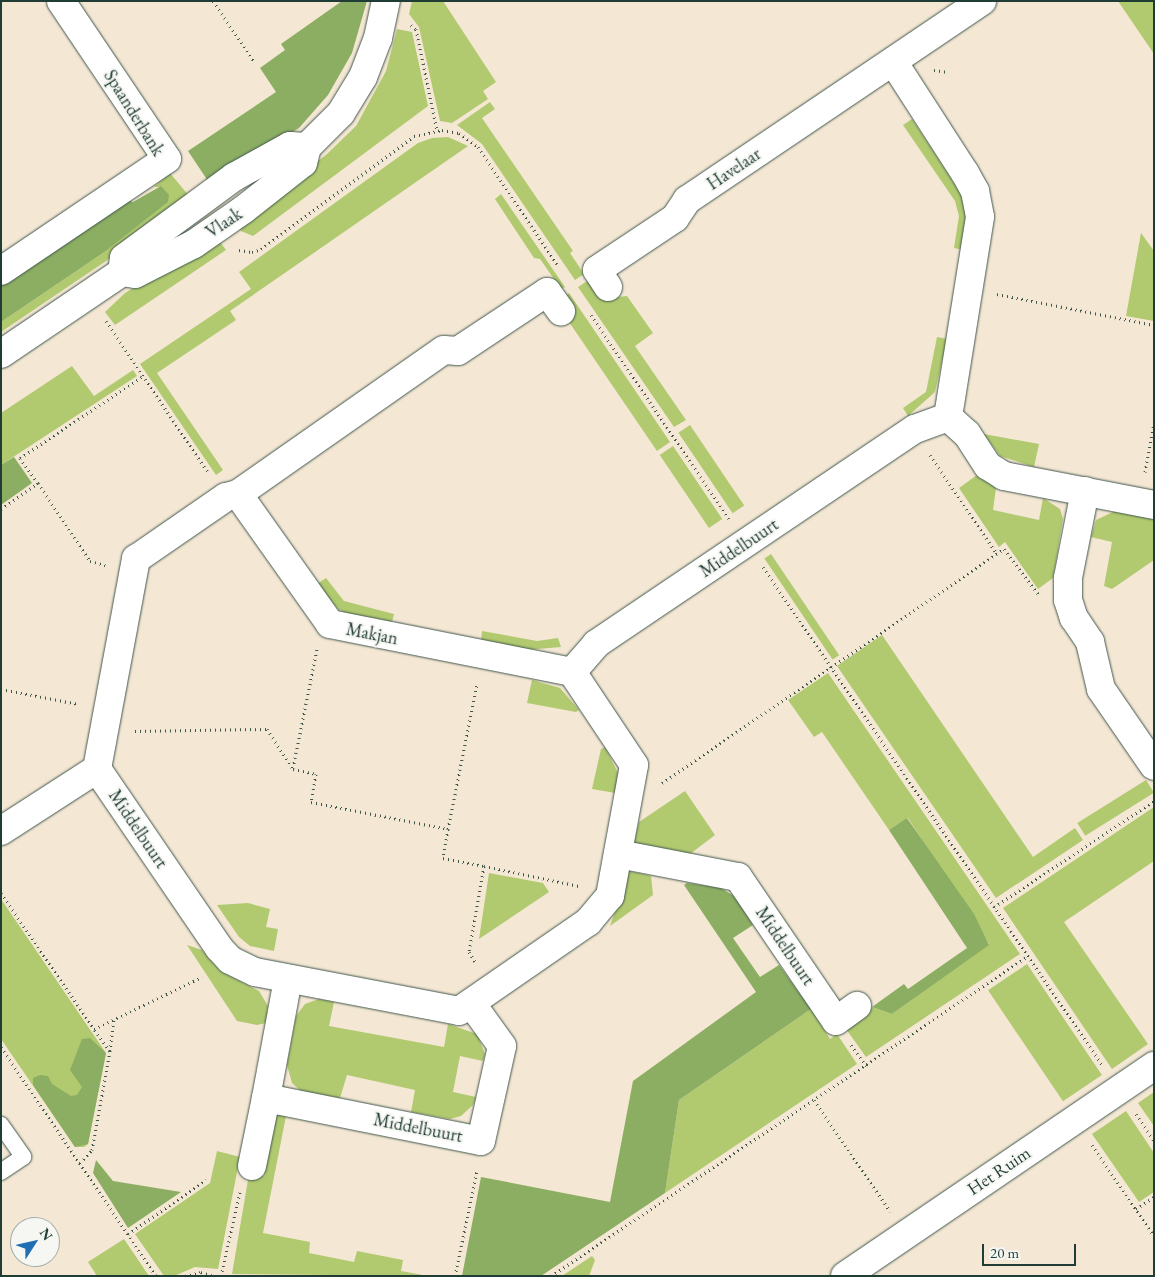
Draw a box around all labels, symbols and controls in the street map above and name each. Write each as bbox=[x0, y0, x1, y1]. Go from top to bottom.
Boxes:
street label: Spaanderbank bbox=[99, 66, 169, 160]
street label: Havelaar bbox=[703, 143, 765, 195]
street label: Vlaak bbox=[202, 203, 246, 243]
street label: Middelbuurt bbox=[696, 514, 782, 582]
street label: Makjan bbox=[344, 618, 400, 650]
street label: Middelbuurt bbox=[104, 786, 172, 872]
street label: Middelbuurt bbox=[751, 903, 819, 989]
street label: Middelbuurt bbox=[372, 1109, 464, 1147]
street label: Het Ruim bbox=[963, 1142, 1035, 1200]
north arrow bbox=[10, 1217, 60, 1267]
text: N bbox=[36, 1224, 57, 1244]
scale bar bbox=[985, 1234, 1079, 1266]
text: 20 m bbox=[990, 1243, 1019, 1262]

